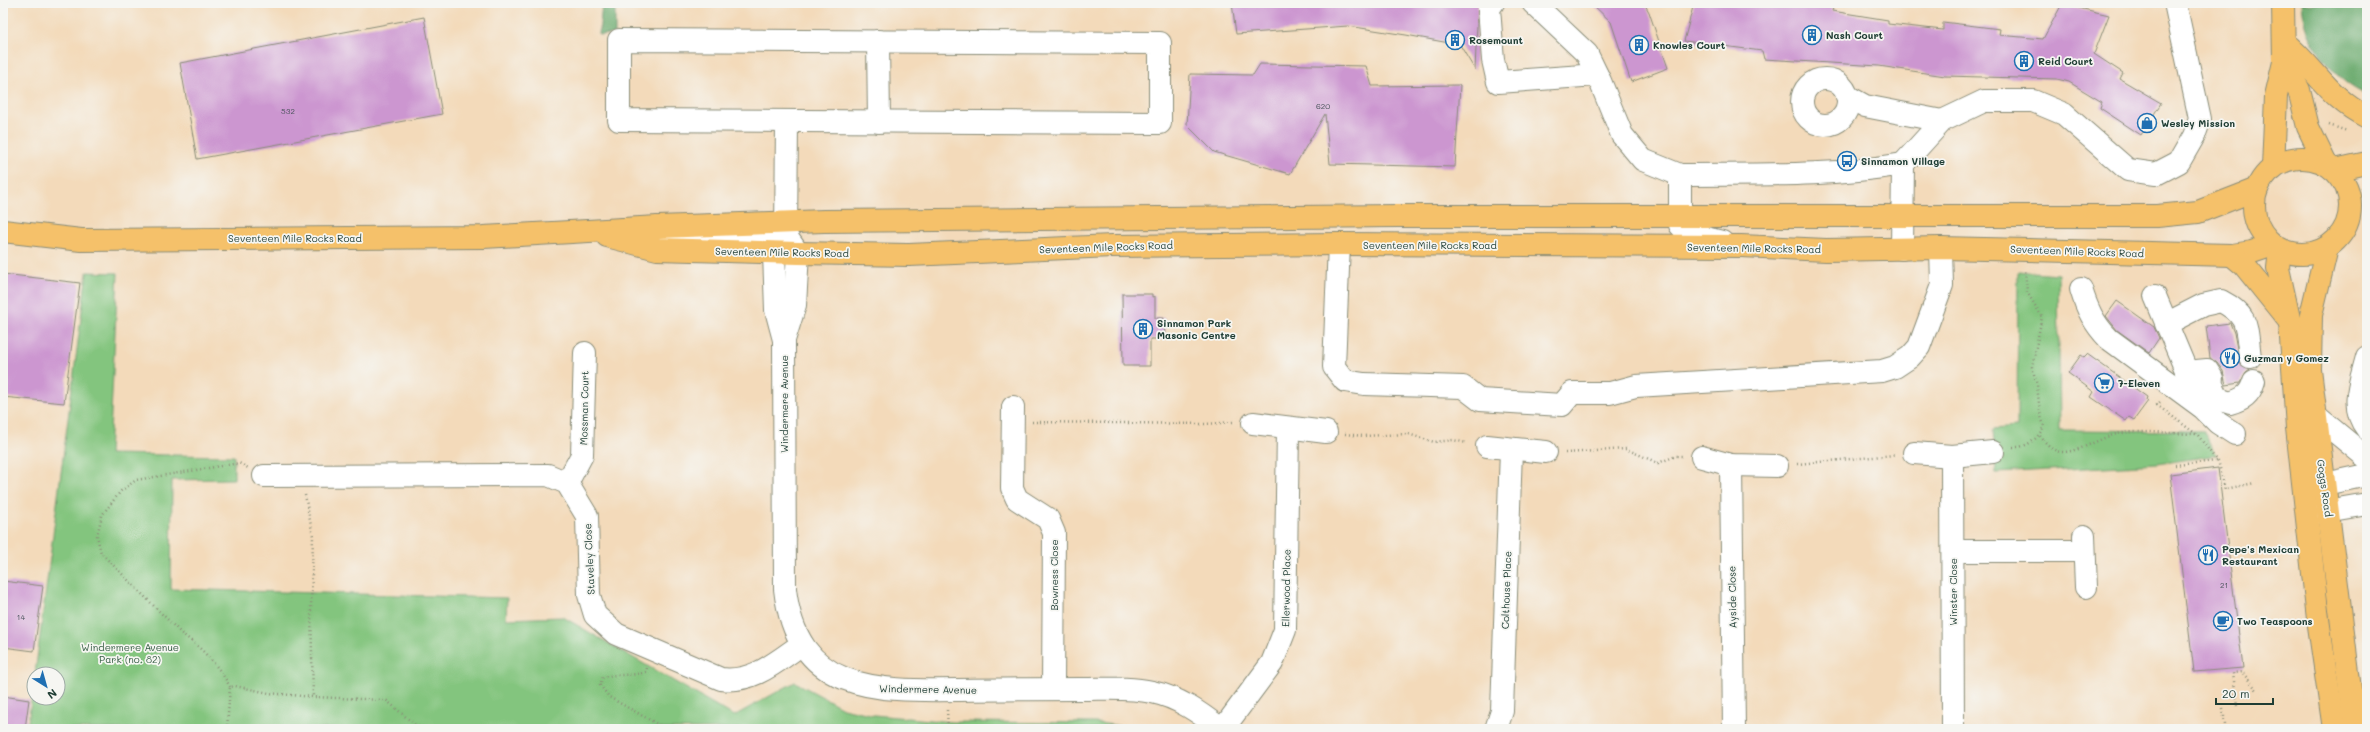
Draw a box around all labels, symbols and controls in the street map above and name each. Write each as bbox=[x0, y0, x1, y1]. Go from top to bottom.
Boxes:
building icon: Nash Court bbox=[1801, 24, 1823, 46]
place label: Nash Court bbox=[1826, 28, 1884, 42]
building icon: Rosemount bbox=[1444, 29, 1466, 51]
place label: Rosemount bbox=[1469, 33, 1523, 47]
building icon: Knowles Court bbox=[1628, 34, 1650, 56]
place label: Knowles Court bbox=[1653, 38, 1726, 52]
building icon: Reid Court bbox=[2013, 50, 2035, 72]
place label: Reid Court bbox=[2038, 54, 2094, 68]
house number: 620 bbox=[1316, 101, 1330, 111]
house number: 532 bbox=[281, 106, 295, 116]
shop icon: Wesley Mission bbox=[2136, 112, 2158, 134]
place label: Wesley Mission bbox=[2161, 116, 2235, 130]
bus stop icon: Sinnamon Village bbox=[1836, 150, 1858, 172]
place label: Sinnamon Village bbox=[1861, 154, 1945, 168]
street label: Seventeen Mile Rocks Road bbox=[228, 231, 362, 245]
street label: Seventeen Mile Rocks Road bbox=[1039, 238, 1173, 256]
street label: Seventeen Mile Rocks Road bbox=[1363, 238, 1497, 252]
street label: Seventeen Mile Rocks Road bbox=[1687, 240, 1821, 256]
street label: Seventeen Mile Rocks Road bbox=[2010, 242, 2144, 260]
street label: Seventeen Mile Rocks Road bbox=[715, 244, 849, 260]
place label: Sinnamon Park Masonic Centre bbox=[1157, 316, 1236, 342]
building icon: Sinnamon Park Masonic Centre bbox=[1132, 318, 1154, 340]
restaurant icon: Guzman y Gomez bbox=[2219, 347, 2241, 369]
place label: Guzman y Gomez bbox=[2244, 351, 2329, 365]
street label: Windermere Avenue bbox=[777, 355, 791, 453]
street label: Mossman Court bbox=[576, 371, 592, 445]
supermarket icon: 7-Eleven bbox=[2093, 372, 2115, 394]
place label: 7-Eleven bbox=[2118, 376, 2160, 390]
street label: Goggs Road bbox=[2314, 458, 2336, 518]
street label: Staveley Close bbox=[580, 523, 598, 595]
street label: Bowness Close bbox=[1047, 539, 1061, 611]
place label: Pepe's Mexican Restaurant bbox=[2222, 542, 2299, 568]
restaurant icon: Pepe's Mexican Restaurant bbox=[2197, 544, 2219, 566]
street label: Ellerwood Place bbox=[1278, 549, 1294, 627]
street label: Colthouse Place bbox=[1498, 551, 1514, 629]
street label: Winster Close bbox=[1946, 558, 1960, 626]
street label: Ayside Close bbox=[1724, 566, 1740, 628]
house number: 21 bbox=[2220, 580, 2228, 590]
cafe icon: Two Teaspoons bbox=[2212, 610, 2234, 632]
house number: 14 bbox=[17, 612, 25, 622]
place label: Two Teaspoons bbox=[2237, 614, 2313, 628]
park label: Windermere Avenue Park (no. 82) bbox=[81, 640, 179, 666]
north arrow bbox=[26, 666, 66, 706]
scale bar bbox=[2216, 680, 2273, 706]
street label: Windermere Avenue bbox=[879, 681, 977, 697]
text: 20 m bbox=[2222, 685, 2250, 701]
text: N bbox=[44, 686, 60, 703]

